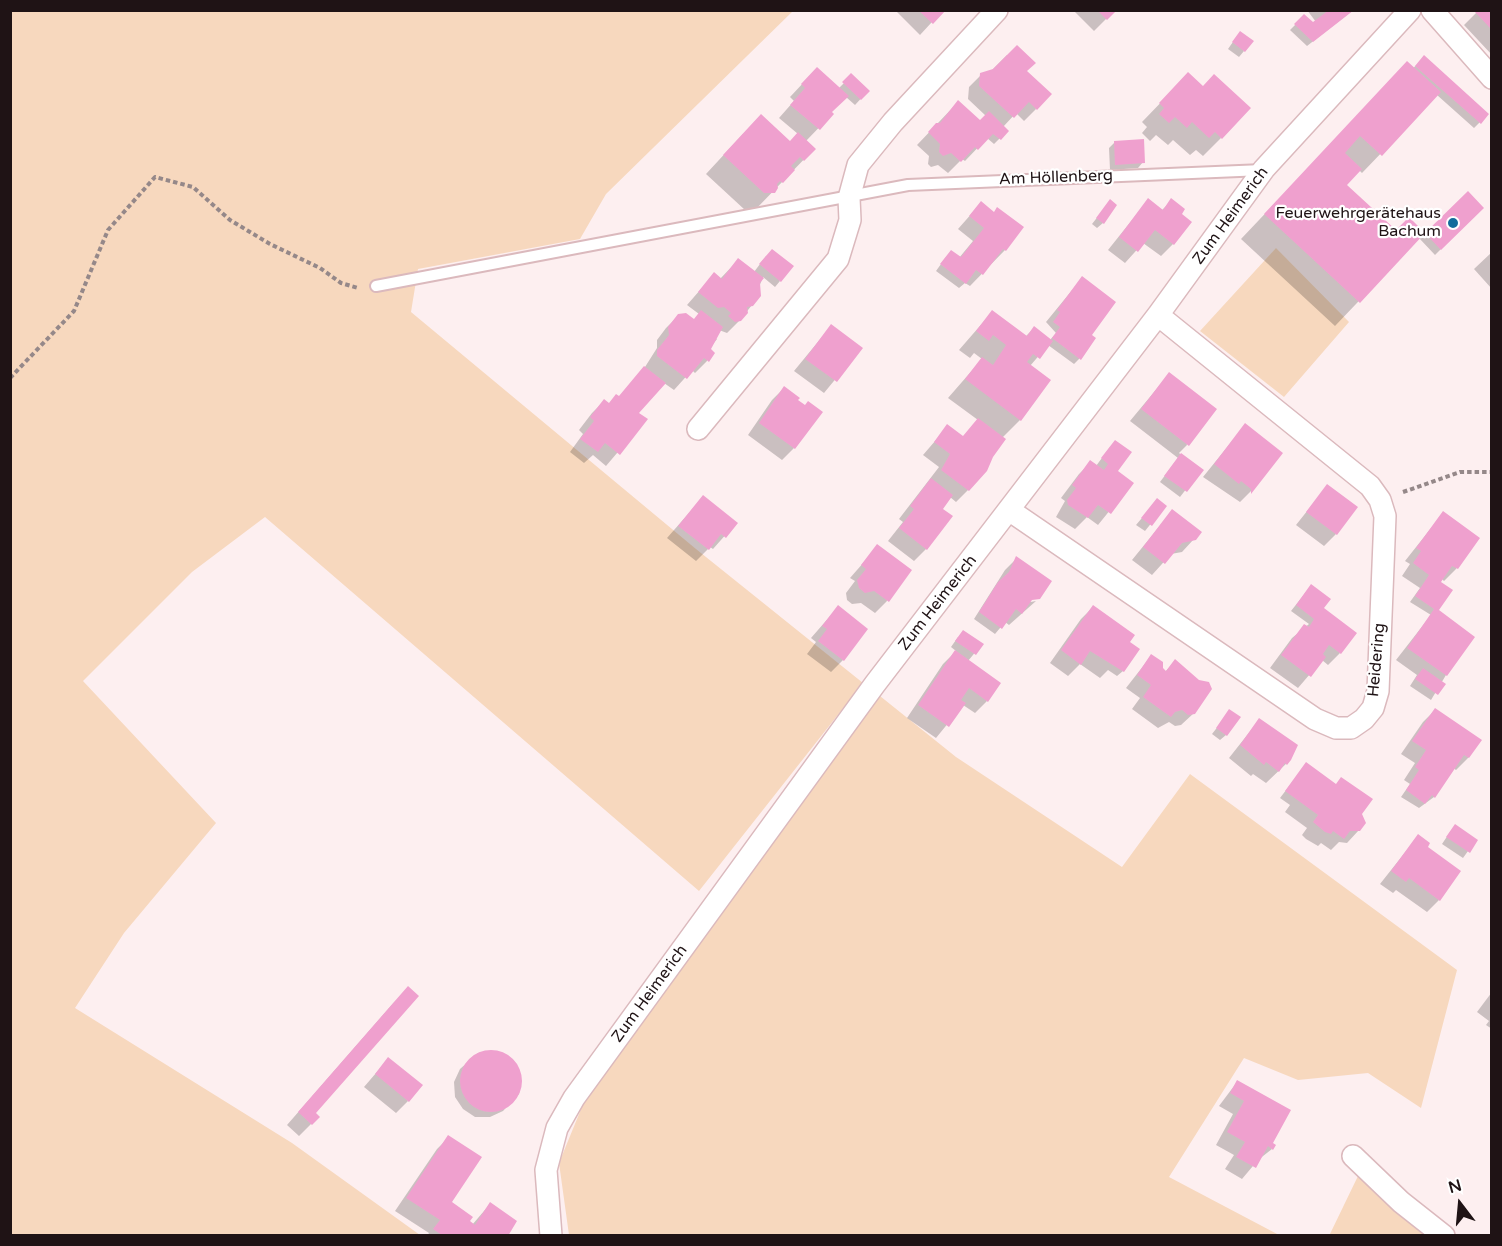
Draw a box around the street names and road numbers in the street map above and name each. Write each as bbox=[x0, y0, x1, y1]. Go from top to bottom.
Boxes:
street label: Zum Heimerich bbox=[1189, 164, 1273, 268]
street label: Am Höllenberg bbox=[999, 166, 1113, 190]
street label: Zum Heimerich bbox=[895, 551, 981, 655]
street label: Heidering bbox=[1364, 622, 1390, 698]
street label: Zum Heimerich bbox=[608, 942, 692, 1046]

